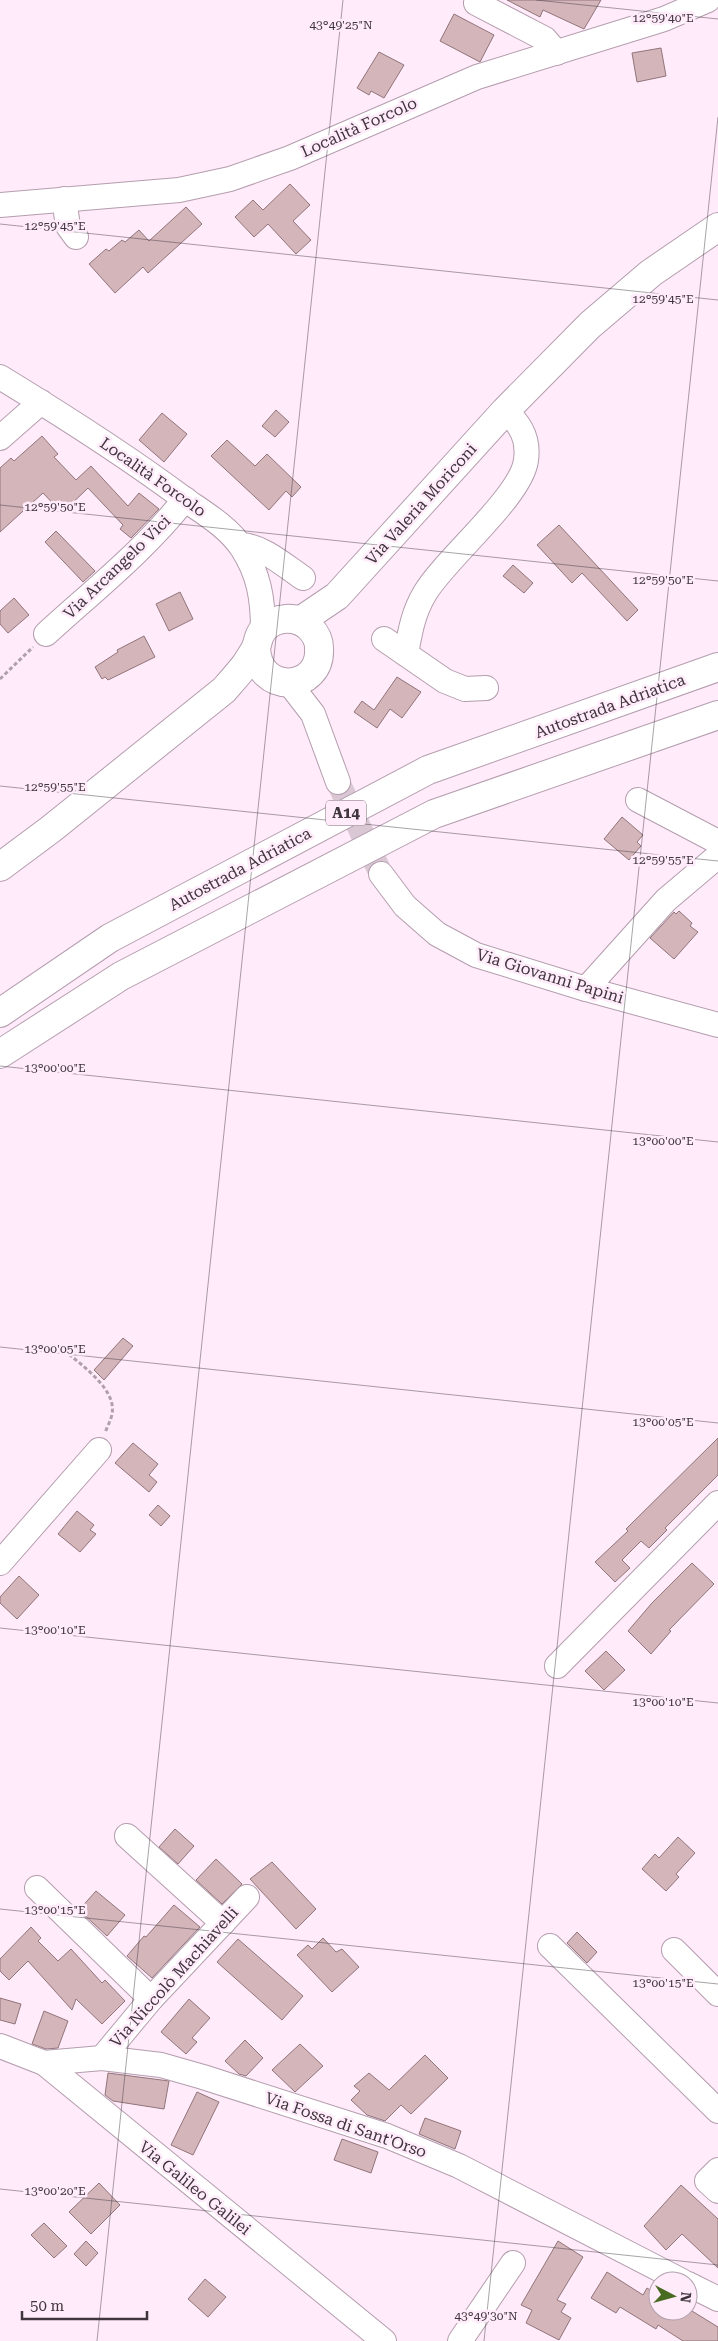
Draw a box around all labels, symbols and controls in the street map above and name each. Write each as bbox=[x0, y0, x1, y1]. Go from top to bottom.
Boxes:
text: 12°59'40"E bbox=[632, 11, 694, 25]
text: 43°49'25"N bbox=[309, 18, 373, 32]
street label: Località Forcolo bbox=[298, 93, 420, 161]
text: 12°59'45"E bbox=[24, 219, 86, 233]
text: 12°59'45"E bbox=[632, 292, 694, 306]
street label: Località Forcolo bbox=[96, 433, 210, 521]
street label: Via Valeria Moriconi bbox=[361, 439, 481, 569]
text: 12°59'50"E bbox=[24, 500, 86, 514]
street label: Via Arcangelo Vici bbox=[60, 511, 174, 623]
text: 12°59'50"E bbox=[632, 573, 694, 587]
street label: Autostrada Adriatica bbox=[532, 670, 688, 742]
text: 12°59'55"E bbox=[24, 780, 86, 794]
road number: A14 bbox=[326, 800, 366, 826]
street label: Autostrada Adriatica bbox=[166, 823, 315, 915]
text: 12°59'55"E bbox=[632, 853, 694, 867]
street label: Via Giovanni Papini bbox=[474, 945, 626, 1007]
text: 13°00'00"E bbox=[24, 1061, 86, 1075]
text: 13°00'00"E bbox=[632, 1134, 694, 1148]
text: 13°00'05"E bbox=[24, 1342, 86, 1356]
text: 13°00'05"E bbox=[632, 1415, 694, 1429]
text: 13°00'10"E bbox=[24, 1623, 86, 1637]
text: 13°00'10"E bbox=[632, 1695, 694, 1709]
text: 13°00'15"E bbox=[24, 1903, 86, 1917]
street label: Via Niccolò Machiavelli bbox=[106, 1903, 242, 2051]
text: 13°00'15"E bbox=[632, 1976, 694, 1990]
street label: Via Fossa di Sant'Orso bbox=[263, 2088, 429, 2162]
street label: Via Galileo Galilei bbox=[135, 2137, 255, 2239]
text: 13°00'20"E bbox=[24, 2184, 86, 2198]
north arrow bbox=[648, 2271, 698, 2321]
scale bar bbox=[22, 2288, 148, 2320]
text: N bbox=[677, 2291, 694, 2304]
text: 50 m bbox=[30, 2297, 65, 2315]
text: 43°49'30"N bbox=[454, 2309, 518, 2323]

